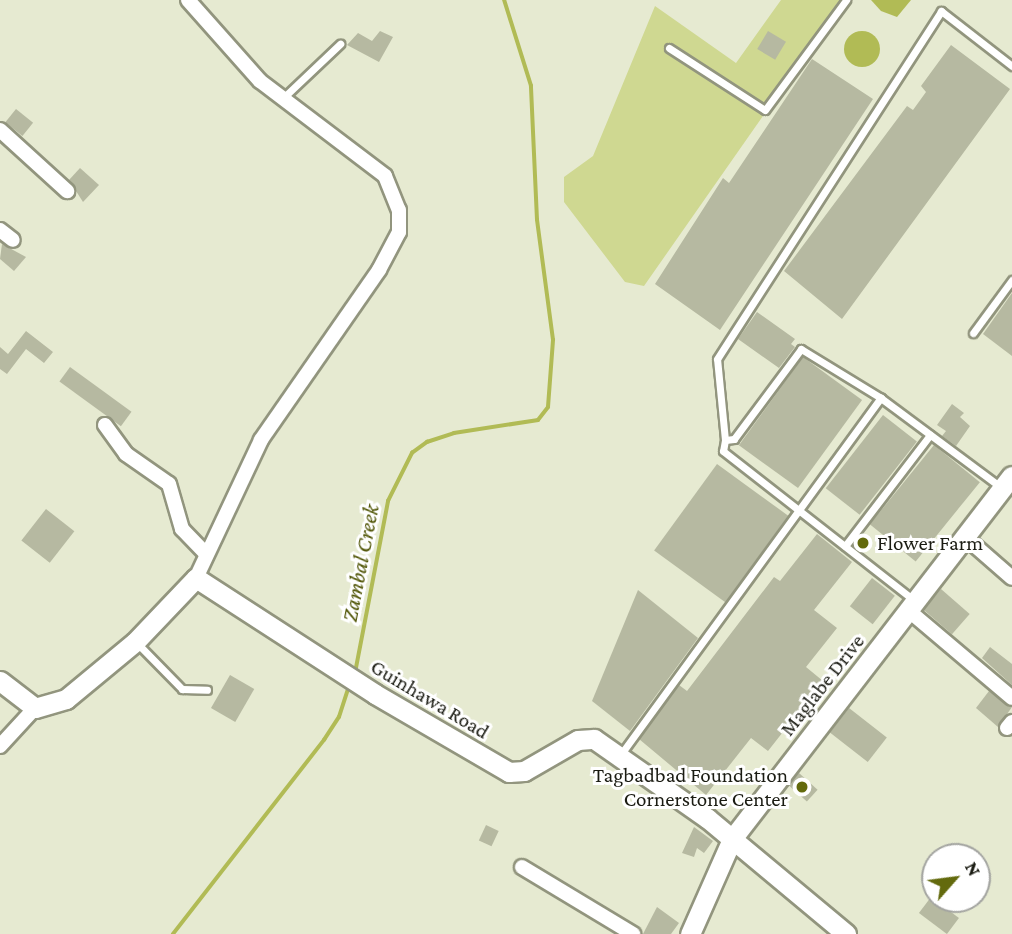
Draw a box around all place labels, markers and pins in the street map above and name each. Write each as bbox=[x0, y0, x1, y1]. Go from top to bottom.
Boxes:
place label: Flower Farm bbox=[877, 530, 983, 556]
marker: Flower Farm bbox=[855, 535, 871, 551]
place label: Tagbadbad Foundation Cornerstone Center bbox=[593, 762, 788, 812]
marker: Tagbadbad Foundation Cornerstone Center bbox=[794, 779, 810, 795]

